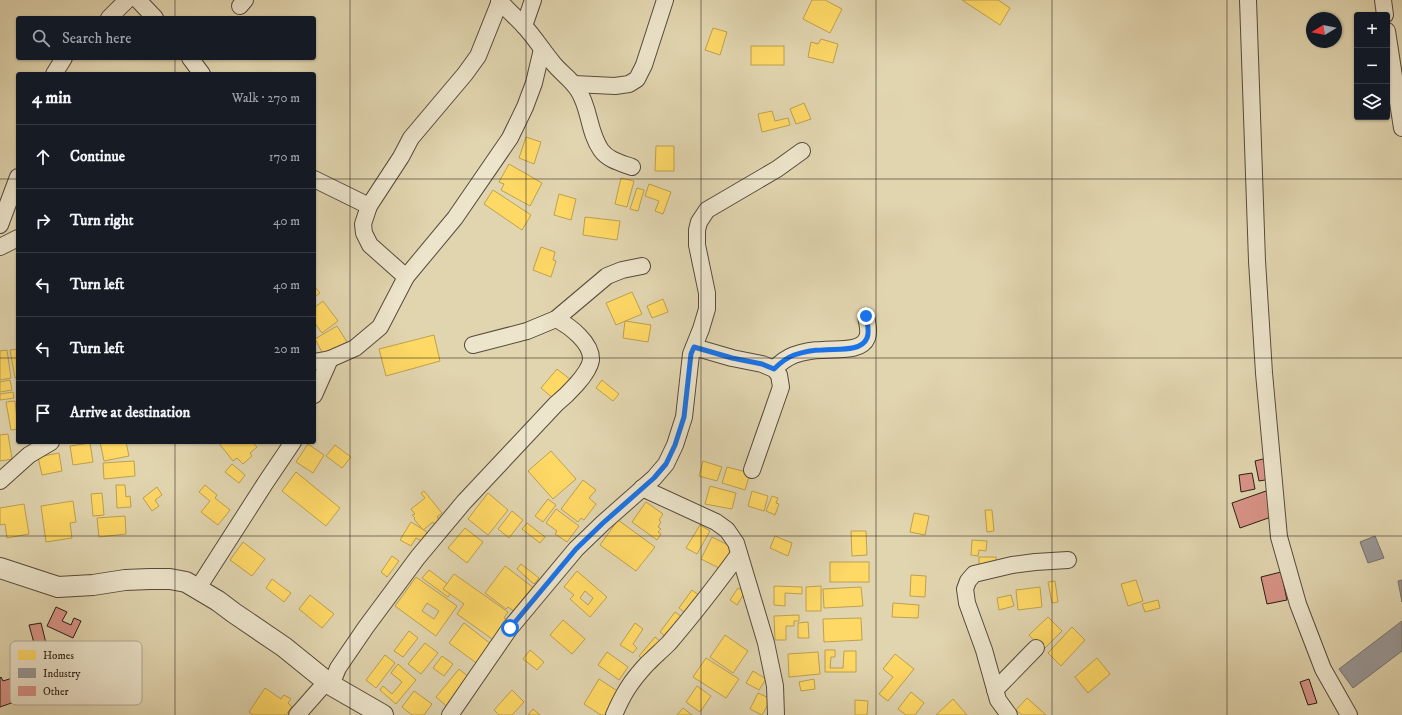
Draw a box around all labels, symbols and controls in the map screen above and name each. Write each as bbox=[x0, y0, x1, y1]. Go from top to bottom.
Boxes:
north arrow bbox=[1306, 12, 1342, 48]
map controls bbox=[1354, 12, 1390, 120]
button: + bbox=[1354, 12, 1390, 48]
search box bbox=[16, 16, 316, 60]
icon: search bbox=[30, 27, 52, 49]
text: Search here bbox=[62, 29, 131, 48]
button: − bbox=[1354, 48, 1390, 84]
button: layers bbox=[1354, 84, 1390, 120]
text: 4 min bbox=[32, 87, 71, 109]
text: Walk · 270 m bbox=[232, 90, 300, 106]
icon: ahead bbox=[32, 146, 54, 168]
text: Continue bbox=[70, 147, 125, 166]
text: 170 m bbox=[269, 149, 300, 165]
icon: right bbox=[32, 210, 54, 232]
text: Turn right bbox=[70, 211, 133, 230]
text: 40 m bbox=[273, 213, 300, 229]
icon: left bbox=[32, 274, 54, 296]
text: Turn left bbox=[70, 275, 124, 294]
text: 40 m bbox=[273, 277, 300, 293]
route end bbox=[857, 307, 875, 325]
icon: left bbox=[32, 338, 54, 360]
text: Turn left bbox=[70, 339, 124, 358]
text: 20 m bbox=[274, 341, 300, 357]
icon: arrive bbox=[32, 402, 54, 424]
text: Arrive at destination bbox=[70, 403, 190, 422]
route start bbox=[501, 619, 519, 637]
legend bbox=[10, 641, 142, 705]
text: Homes bbox=[43, 649, 74, 663]
text: Industry bbox=[43, 667, 81, 681]
text: Other bbox=[43, 685, 70, 699]

